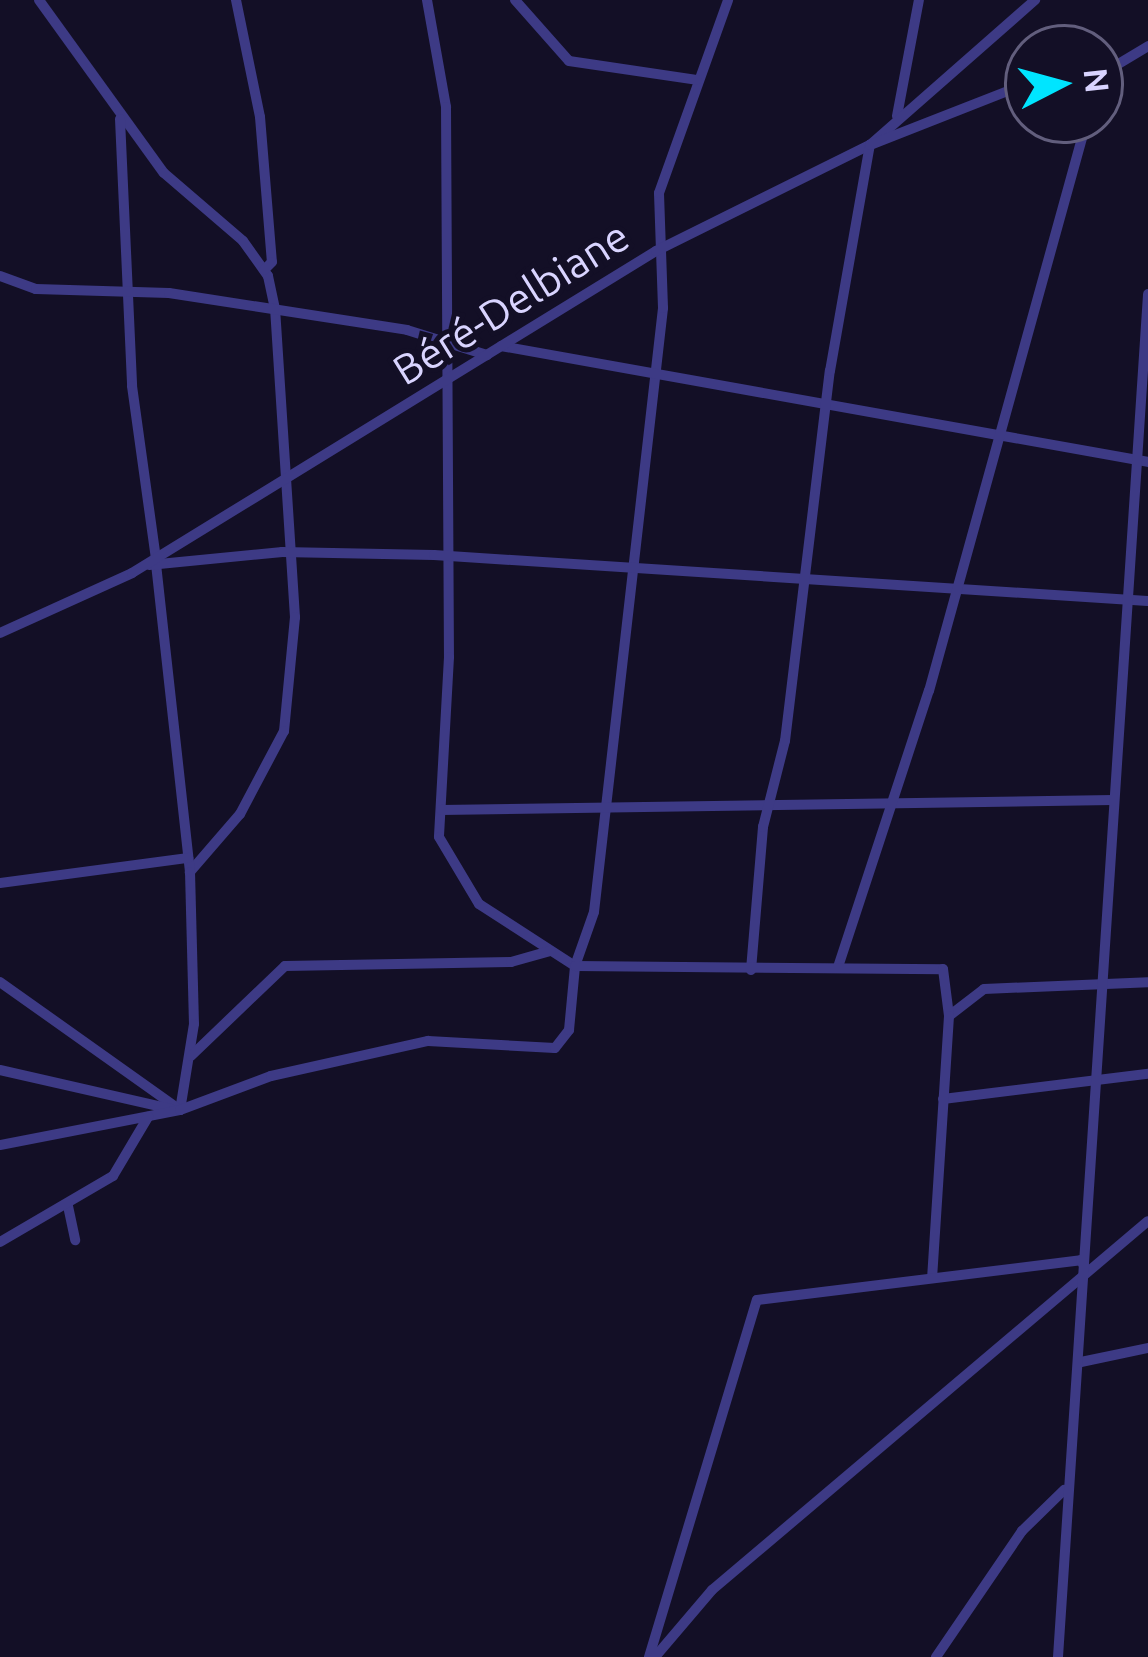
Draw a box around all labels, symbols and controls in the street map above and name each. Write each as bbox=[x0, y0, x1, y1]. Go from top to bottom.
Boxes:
north arrow bbox=[1004, 24, 1124, 144]
text: N bbox=[1078, 66, 1117, 95]
street label: Béré-Delbiane bbox=[384, 211, 638, 395]

